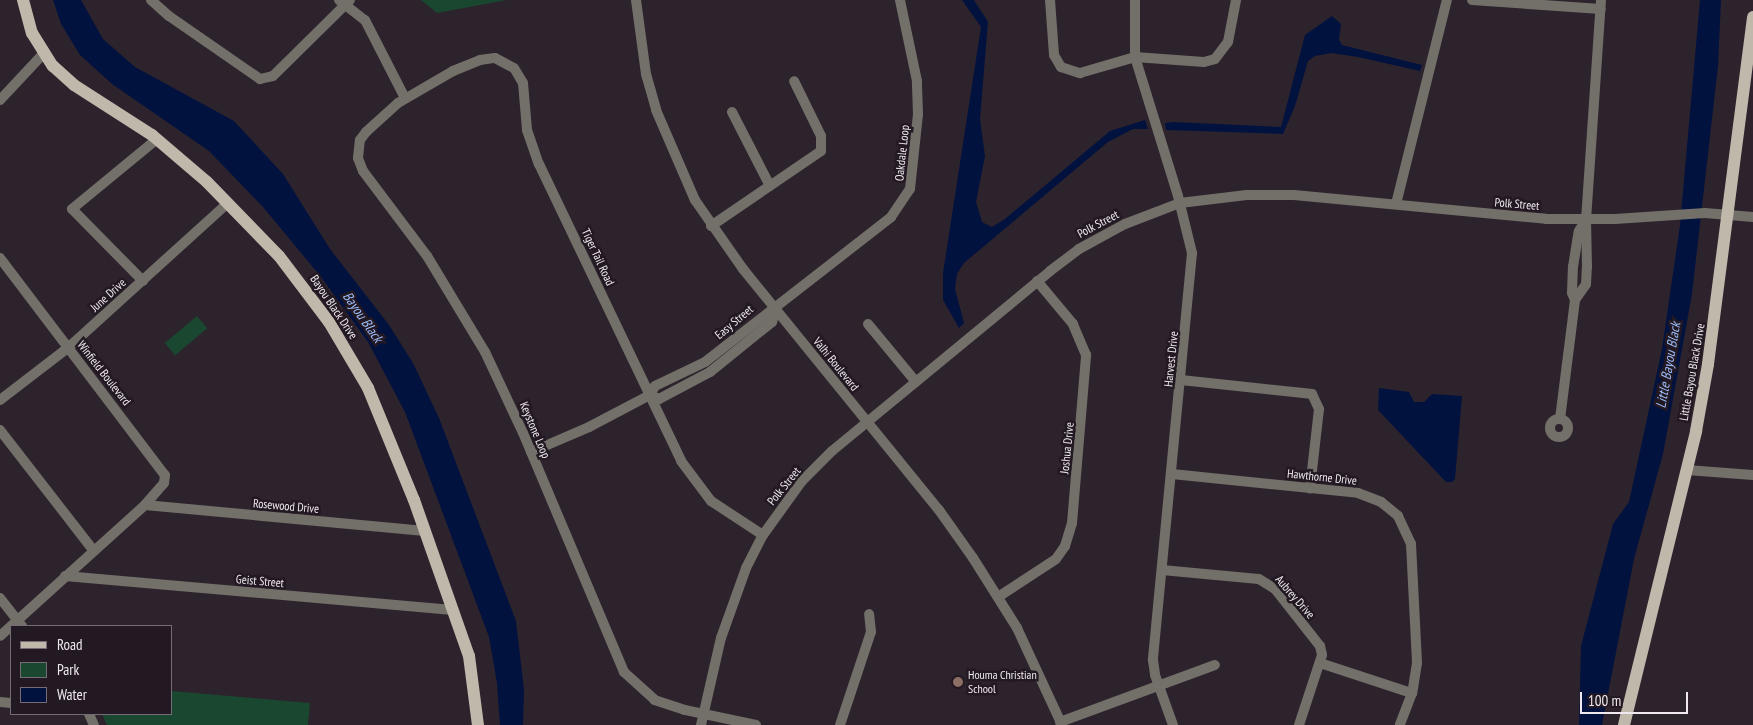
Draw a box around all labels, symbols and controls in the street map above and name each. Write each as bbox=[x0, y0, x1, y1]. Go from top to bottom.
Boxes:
street label: Oakdale Loop bbox=[892, 124, 912, 182]
street label: Polk Street bbox=[1494, 195, 1540, 213]
street label: Polk Street bbox=[1075, 207, 1121, 241]
street label: Tiger Tail Road bbox=[578, 226, 618, 288]
street label: Bayou Black Drive bbox=[307, 272, 361, 342]
street label: June Drive bbox=[87, 275, 129, 315]
water label: Bayou Black bbox=[339, 288, 387, 346]
street label: Easy Street bbox=[712, 302, 756, 342]
water label: Little Bayou Black bbox=[1652, 321, 1684, 409]
street label: Little Bayou Black Drive bbox=[1676, 322, 1708, 422]
street label: Harvest Drive bbox=[1161, 330, 1181, 388]
street label: Valhi Boulevard bbox=[810, 334, 862, 394]
street label: Winfield Boulevard bbox=[74, 338, 134, 408]
street label: Keystone Loop bbox=[517, 400, 553, 460]
street label: Joshua Drive bbox=[1057, 422, 1077, 474]
street label: Polk Street bbox=[764, 464, 804, 508]
street label: Hawthorne Drive bbox=[1286, 466, 1358, 488]
street label: Rosewood Drive bbox=[252, 496, 320, 516]
street label: Geist Street bbox=[235, 572, 285, 590]
street label: Aubrey Drive bbox=[1272, 572, 1318, 622]
legend bbox=[10, 625, 172, 715]
text: Road bbox=[57, 635, 83, 654]
text: Park bbox=[57, 660, 79, 679]
place label: Houma Christian School bbox=[968, 668, 1037, 696]
marker: Houma Christian School bbox=[952, 676, 964, 688]
scale bar bbox=[1583, 682, 1690, 714]
text: Water bbox=[57, 685, 87, 704]
text: 100 m bbox=[1588, 691, 1621, 710]

